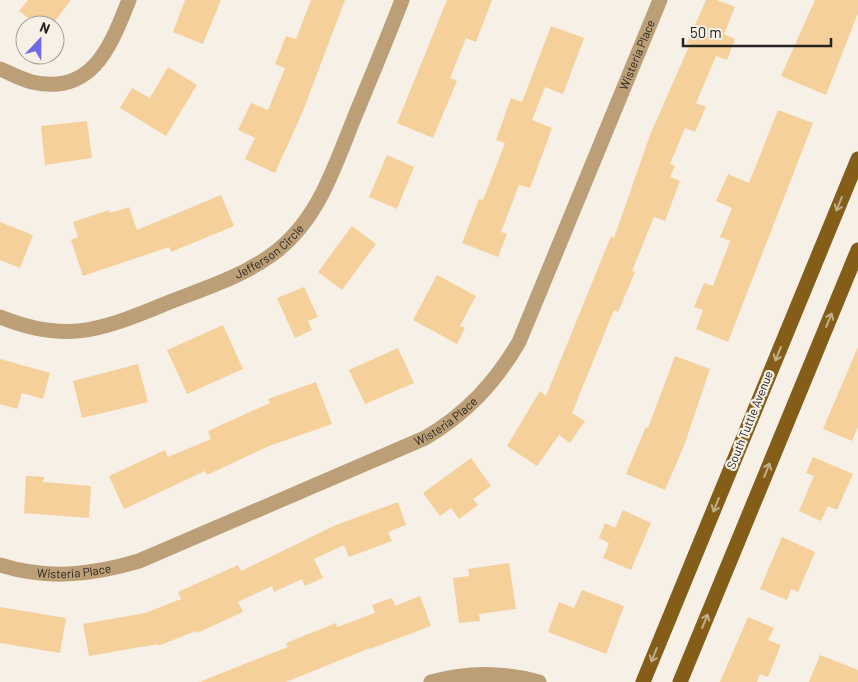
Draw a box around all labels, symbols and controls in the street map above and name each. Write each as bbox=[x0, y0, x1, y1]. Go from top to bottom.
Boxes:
north arrow bbox=[15, 15, 65, 65]
scale bar bbox=[683, 15, 830, 47]
street label: Wisteria Place bbox=[616, 17, 657, 92]
text: N bbox=[38, 18, 53, 37]
text: 50 m bbox=[690, 23, 722, 41]
one-way arrow bbox=[834, 196, 844, 211]
street label: Jefferson Circle bbox=[232, 221, 306, 281]
one-way arrow bbox=[825, 313, 834, 328]
one-way arrow bbox=[772, 346, 782, 361]
street label: South Tuttle Avenue bbox=[723, 369, 775, 471]
street label: Wisteria Place bbox=[412, 394, 480, 448]
one-way arrow bbox=[764, 463, 773, 478]
one-way arrow bbox=[711, 497, 720, 512]
street label: Wisteria Place bbox=[36, 560, 112, 580]
one-way arrow bbox=[701, 614, 711, 629]
one-way arrow bbox=[649, 647, 658, 662]

